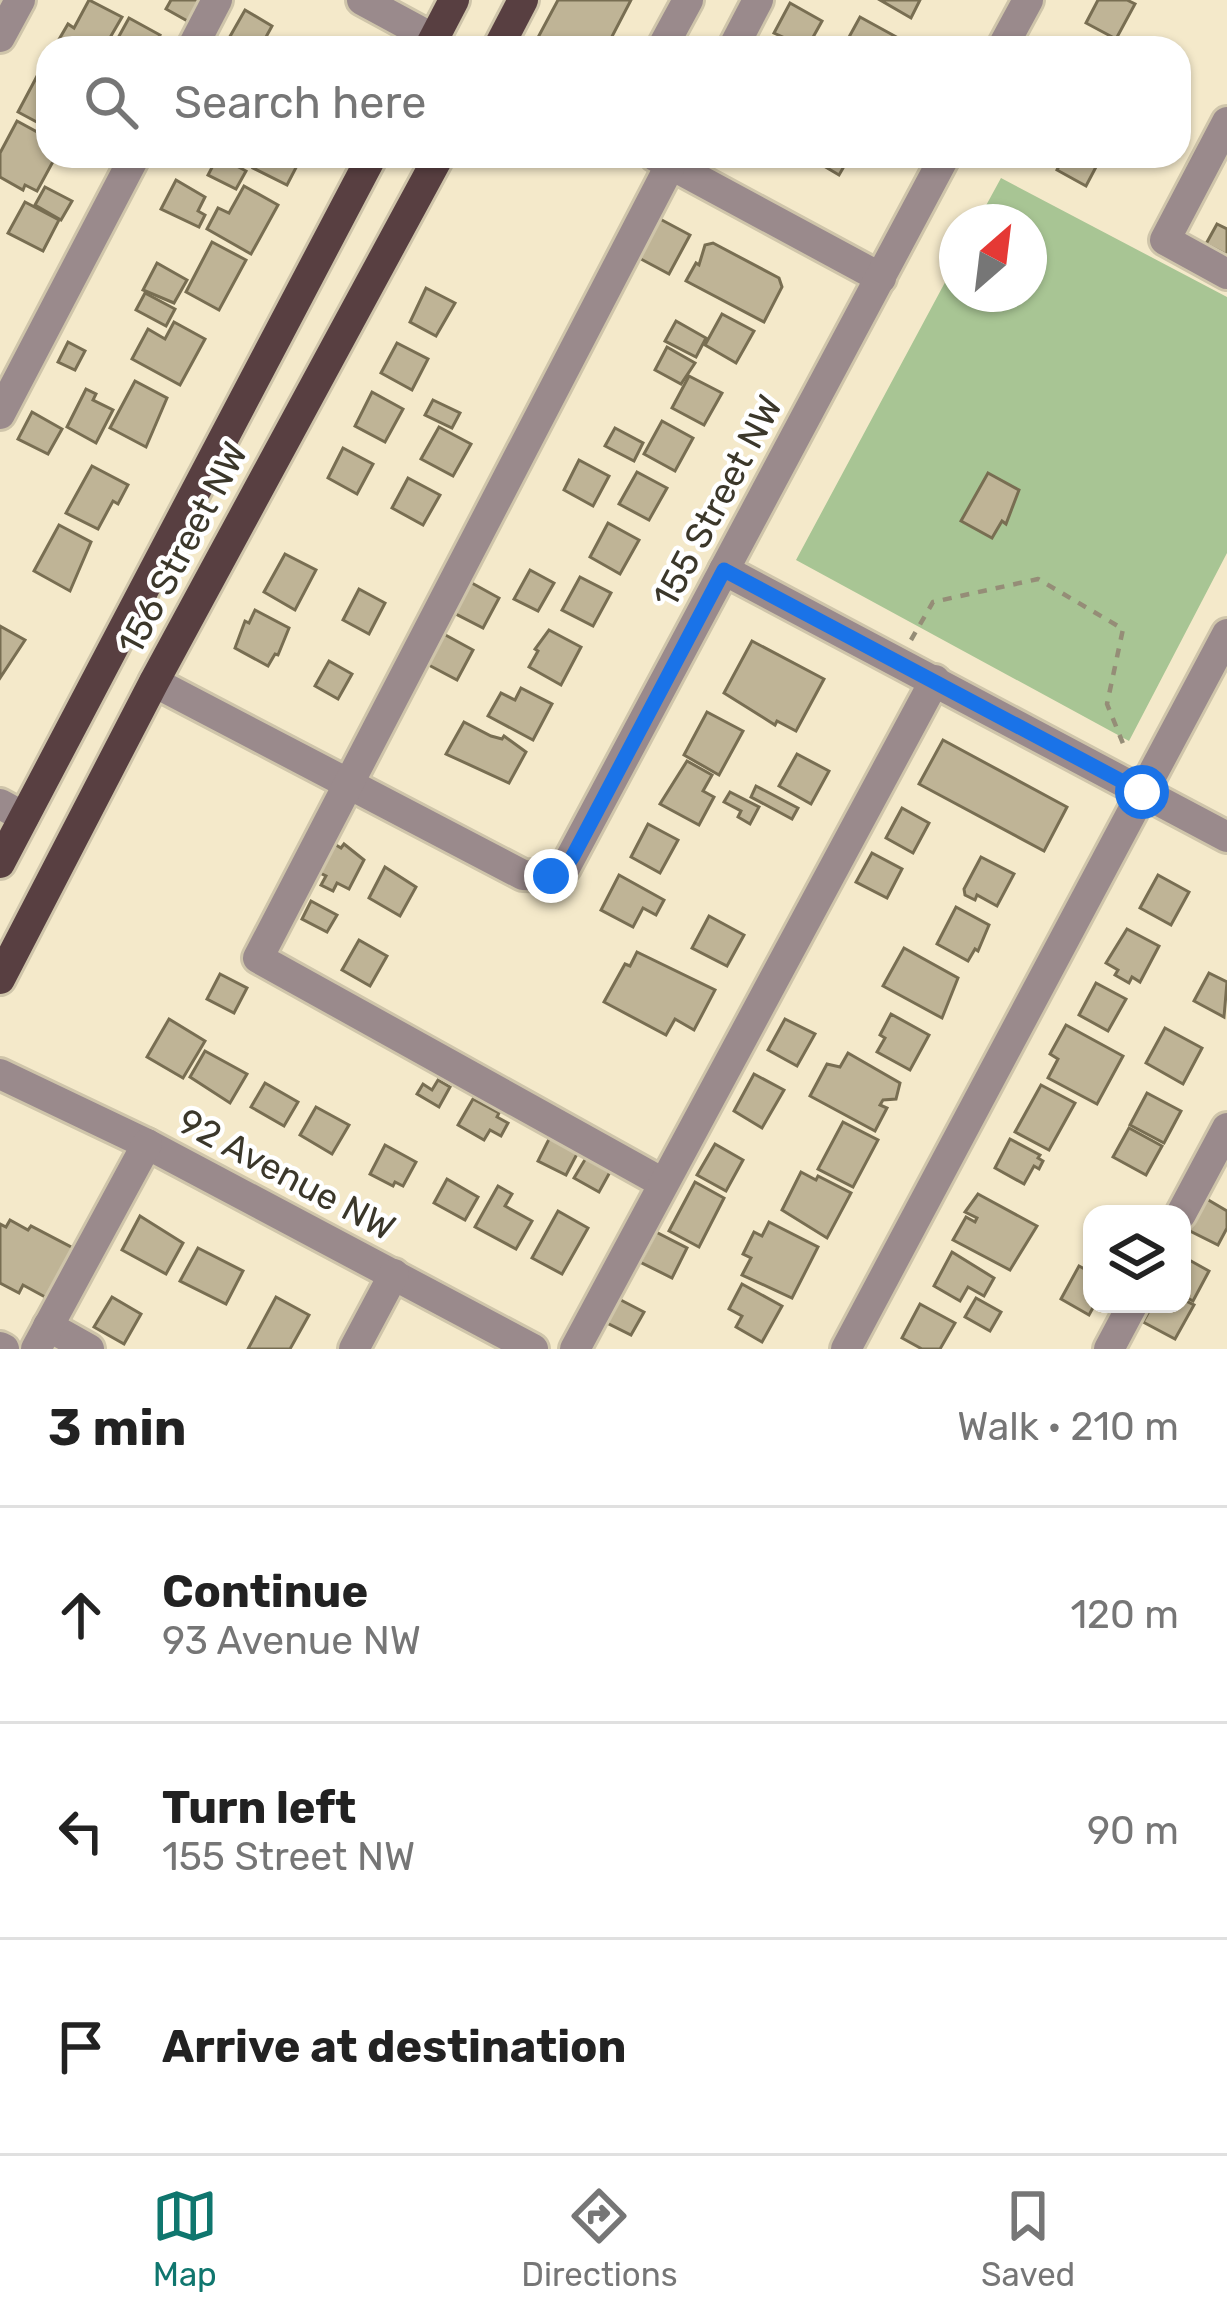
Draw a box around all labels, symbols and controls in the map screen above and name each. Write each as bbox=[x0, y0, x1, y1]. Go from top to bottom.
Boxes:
search box bbox=[36, 36, 1191, 168]
icon: search bbox=[78, 69, 144, 135]
text: Search here bbox=[174, 76, 426, 129]
north arrow bbox=[939, 204, 1047, 312]
street label: 155 Street NW bbox=[644, 388, 791, 615]
street label: 156 Street NW bbox=[109, 435, 256, 662]
route start bbox=[1115, 765, 1169, 819]
route end bbox=[524, 849, 578, 903]
street label: 92 Avenue NW bbox=[171, 1099, 402, 1250]
map controls bbox=[1083, 1205, 1191, 1313]
button: layers bbox=[1083, 1205, 1191, 1313]
text: 3 min bbox=[48, 1397, 187, 1458]
text: Walk · 210 m bbox=[957, 1404, 1179, 1450]
text: Continue bbox=[162, 1565, 368, 1618]
icon: ahead bbox=[48, 1582, 114, 1648]
text: 120 m bbox=[1070, 1592, 1179, 1638]
text: 93 Avenue NW bbox=[162, 1618, 421, 1664]
text: Turn left bbox=[162, 1781, 356, 1834]
icon: left bbox=[48, 1798, 114, 1864]
text: 90 m bbox=[1087, 1808, 1179, 1854]
text: 155 Street NW bbox=[162, 1834, 415, 1880]
icon: arrive bbox=[48, 2014, 114, 2080]
text: Arrive at destination bbox=[162, 2020, 627, 2073]
tab: Map bbox=[152, 2183, 218, 2294]
tab: Directions bbox=[521, 2183, 678, 2294]
tab: Saved bbox=[981, 2183, 1075, 2294]

